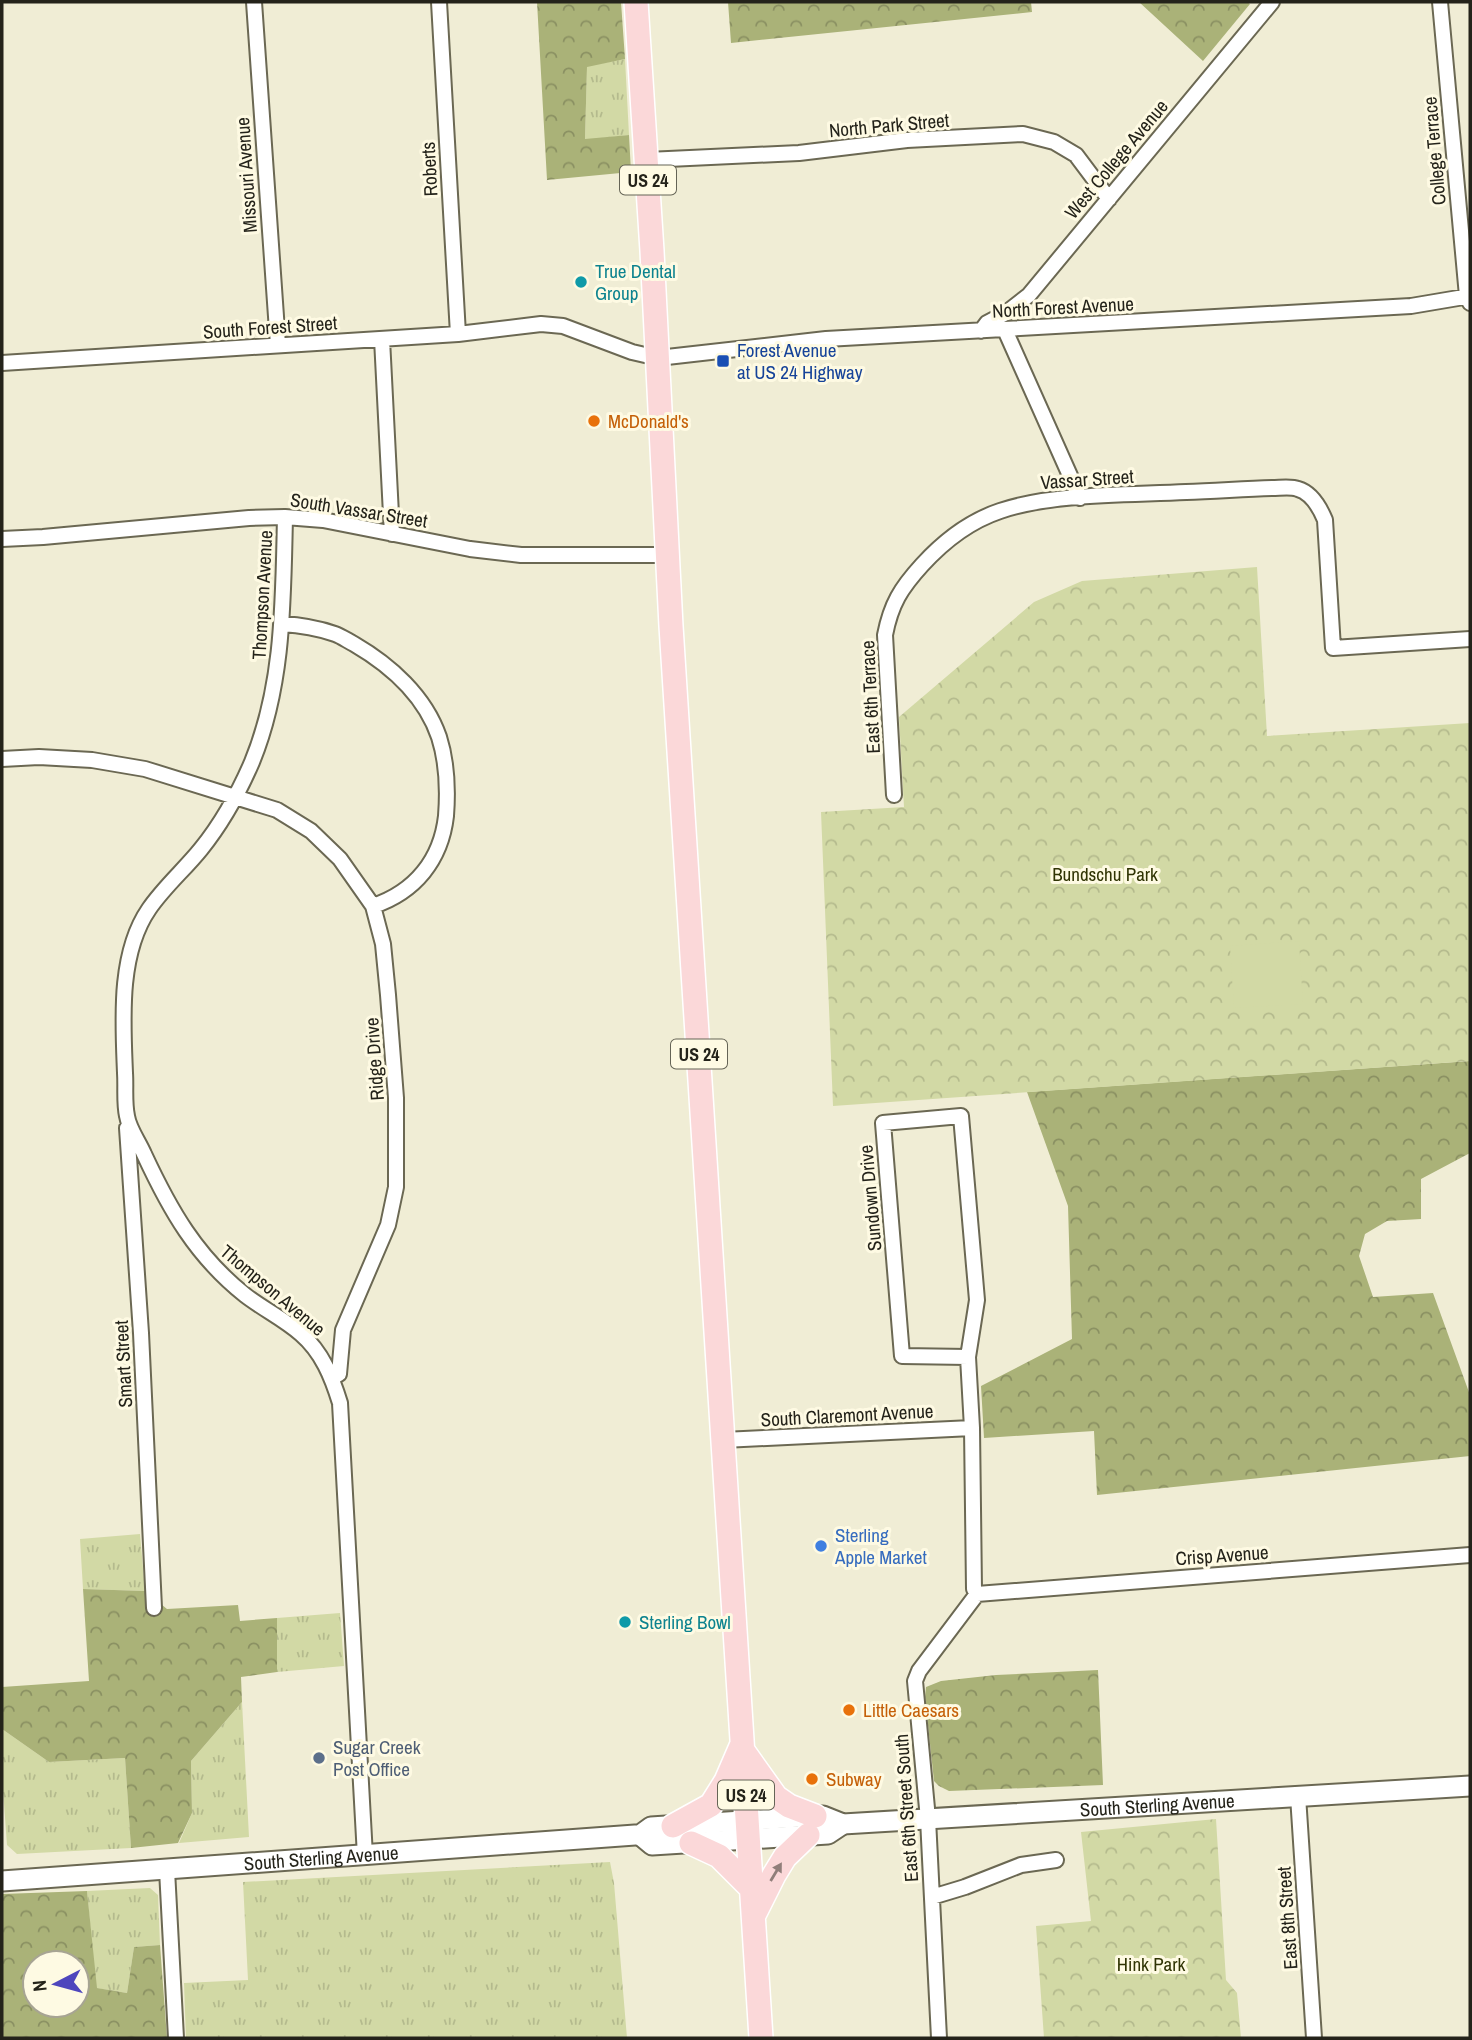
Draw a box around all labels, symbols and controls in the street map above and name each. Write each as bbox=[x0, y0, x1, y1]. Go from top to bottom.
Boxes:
street label: West College Avenue bbox=[1058, 94, 1174, 224]
street label: College Terrace bbox=[1416, 96, 1452, 206]
street label: North Park Street bbox=[828, 107, 951, 143]
street label: Missouri Avenue bbox=[229, 116, 263, 234]
street label: Roberts bbox=[415, 141, 443, 197]
road number: US 24 bbox=[620, 166, 676, 195]
place label: True Dental Group bbox=[595, 258, 676, 306]
marker: True Dental Group bbox=[573, 274, 589, 290]
street label: North Forest Avenue bbox=[991, 290, 1135, 324]
street label: South Forest Street bbox=[202, 309, 339, 345]
place label: Forest Avenue at US 24 Highway bbox=[737, 337, 863, 385]
marker: Forest Avenue at US 24 Highway bbox=[715, 353, 731, 369]
place label: McDonald's bbox=[608, 408, 689, 434]
marker: McDonald's bbox=[586, 413, 602, 429]
street label: Vassar Street bbox=[1040, 463, 1135, 495]
street label: South Vassar Street bbox=[289, 486, 430, 534]
street label: Thompson Avenue bbox=[246, 530, 278, 660]
street label: East 6th Terrace bbox=[854, 640, 886, 754]
park label: Bundschu Park bbox=[1052, 861, 1158, 887]
street label: Ridge Drive bbox=[358, 1017, 390, 1101]
road number: US 24 bbox=[671, 1040, 727, 1069]
street label: Sundown Drive bbox=[852, 1144, 888, 1252]
street label: Thompson Avenue bbox=[215, 1238, 331, 1342]
street label: Smart Street bbox=[108, 1319, 138, 1408]
street label: South Claremont Avenue bbox=[760, 1397, 934, 1433]
place label: Sterling Apple Market bbox=[834, 1522, 927, 1570]
marker: Sterling Apple Market bbox=[813, 1538, 829, 1554]
street label: Crisp Avenue bbox=[1175, 1539, 1269, 1571]
place label: Sterling Bowl bbox=[639, 1609, 731, 1635]
marker: Sterling Bowl bbox=[617, 1614, 633, 1630]
place label: Little Caesars bbox=[863, 1697, 959, 1723]
marker: Little Caesars bbox=[841, 1702, 857, 1718]
street label: East 6th Street South bbox=[888, 1733, 924, 1883]
place label: Sugar Creek Post Office bbox=[333, 1734, 421, 1782]
marker: Sugar Creek Post Office bbox=[311, 1750, 327, 1766]
place label: Subway bbox=[826, 1766, 882, 1792]
marker: Subway bbox=[804, 1771, 820, 1787]
road number: US 24 bbox=[718, 1780, 774, 1810]
street label: South Sterling Avenue bbox=[1079, 1787, 1235, 1823]
street label: South Sterling Avenue bbox=[243, 1839, 399, 1876]
one-way arrow bbox=[770, 1862, 782, 1882]
street label: East 8th Street bbox=[1270, 1865, 1304, 1970]
north arrow bbox=[21, 1949, 91, 2019]
park label: Hink Park bbox=[1117, 1951, 1185, 1977]
text: N bbox=[26, 1979, 53, 1993]

